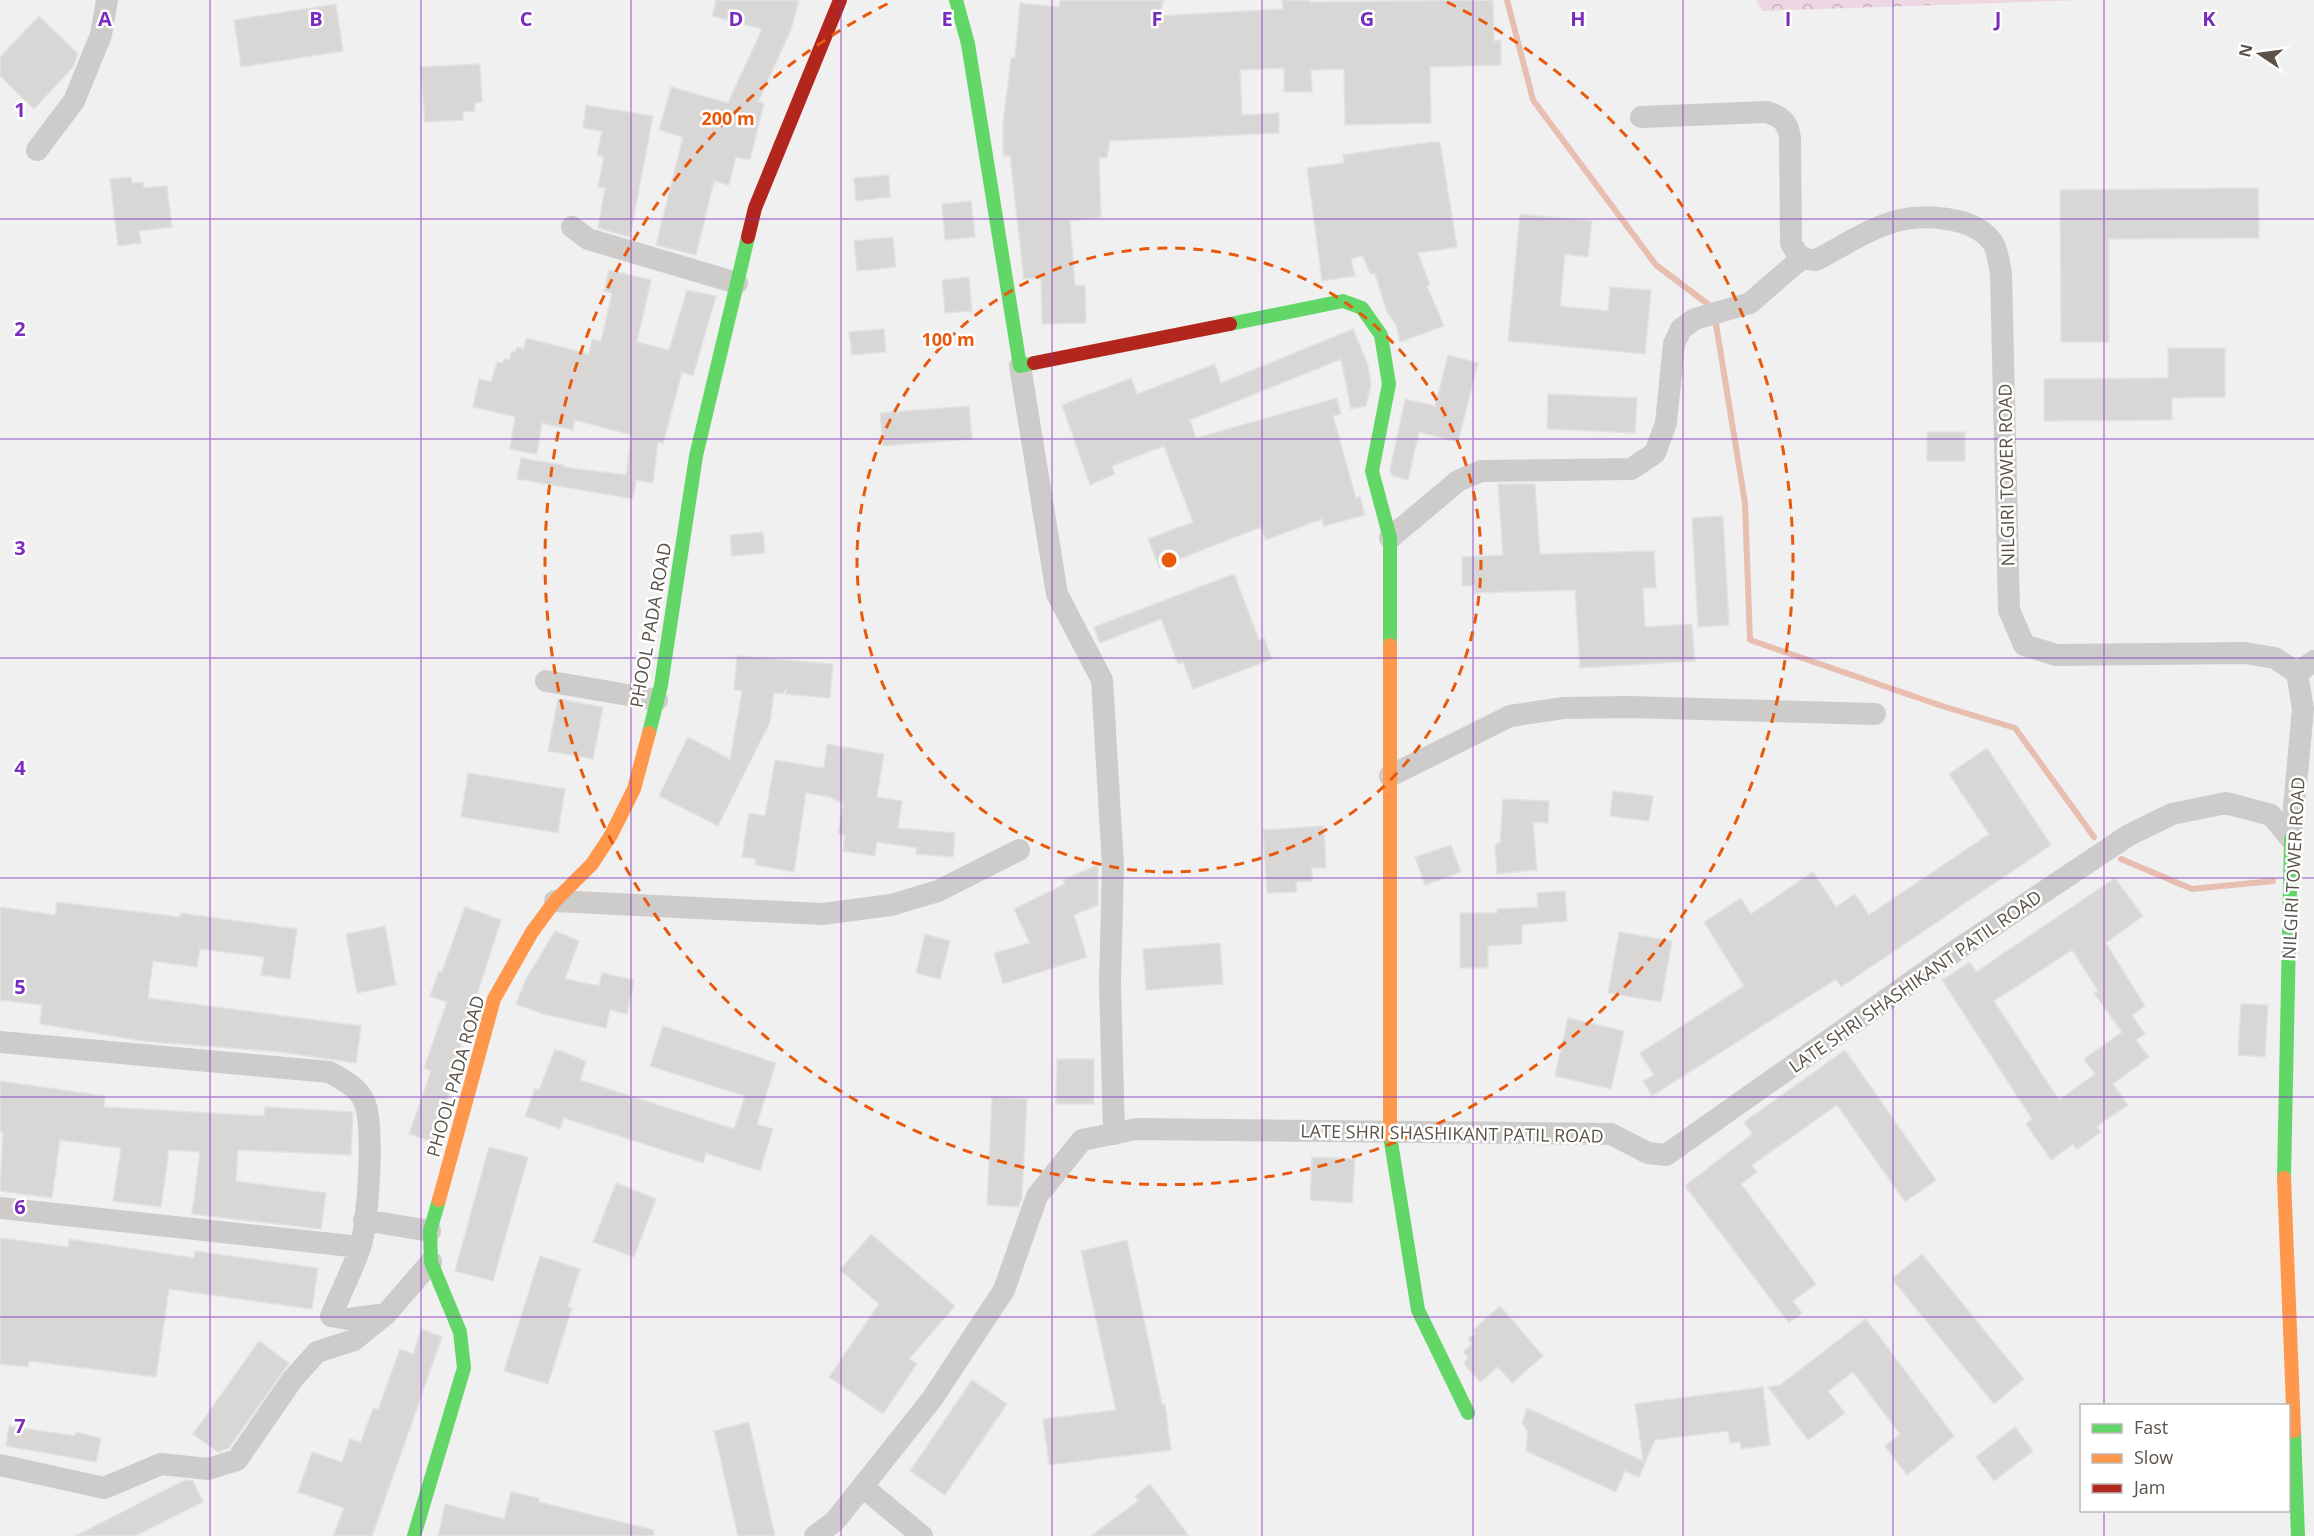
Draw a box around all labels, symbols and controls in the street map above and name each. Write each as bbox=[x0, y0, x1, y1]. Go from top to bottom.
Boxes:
text: A bbox=[98, 5, 112, 32]
text: B bbox=[309, 5, 323, 32]
text: C bbox=[520, 5, 533, 32]
text: D bbox=[729, 5, 743, 32]
text: E bbox=[941, 5, 953, 32]
text: F bbox=[1152, 5, 1162, 32]
text: G bbox=[1360, 5, 1374, 32]
text: H bbox=[1570, 5, 1586, 32]
text: I bbox=[1785, 5, 1791, 32]
text: J bbox=[1993, 5, 2001, 32]
text: K bbox=[2202, 5, 2216, 32]
north arrow bbox=[2230, 24, 2290, 84]
text: N bbox=[2233, 42, 2258, 59]
text: 1 bbox=[14, 96, 26, 123]
text: 200 m bbox=[701, 106, 755, 130]
text: 2 bbox=[14, 315, 26, 342]
text: 100 m bbox=[921, 327, 975, 351]
street label: NILGIRI TOWER ROAD bbox=[1992, 383, 2020, 567]
text: 3 bbox=[14, 534, 26, 561]
street label: PHOOL PADA ROAD bbox=[624, 541, 676, 709]
centre of rings bbox=[1159, 550, 1179, 570]
text: 4 bbox=[14, 754, 26, 781]
street label: NILGIRI TOWER ROAD bbox=[2276, 776, 2310, 960]
street label: LATE SHRI SHASHIKANT PATIL ROAD bbox=[1784, 884, 2046, 1078]
text: 5 bbox=[14, 973, 26, 1000]
street label: PHOOL PADA ROAD bbox=[420, 992, 490, 1160]
street label: LATE SHRI SHASHIKANT PATIL ROAD bbox=[1300, 1118, 1604, 1148]
text: 6 bbox=[14, 1193, 26, 1220]
legend bbox=[2080, 1404, 2290, 1512]
text: 7 bbox=[14, 1412, 26, 1439]
text: Fast bbox=[2134, 1415, 2168, 1439]
text: Slow bbox=[2134, 1445, 2173, 1469]
text: Jam bbox=[2132, 1475, 2166, 1499]

